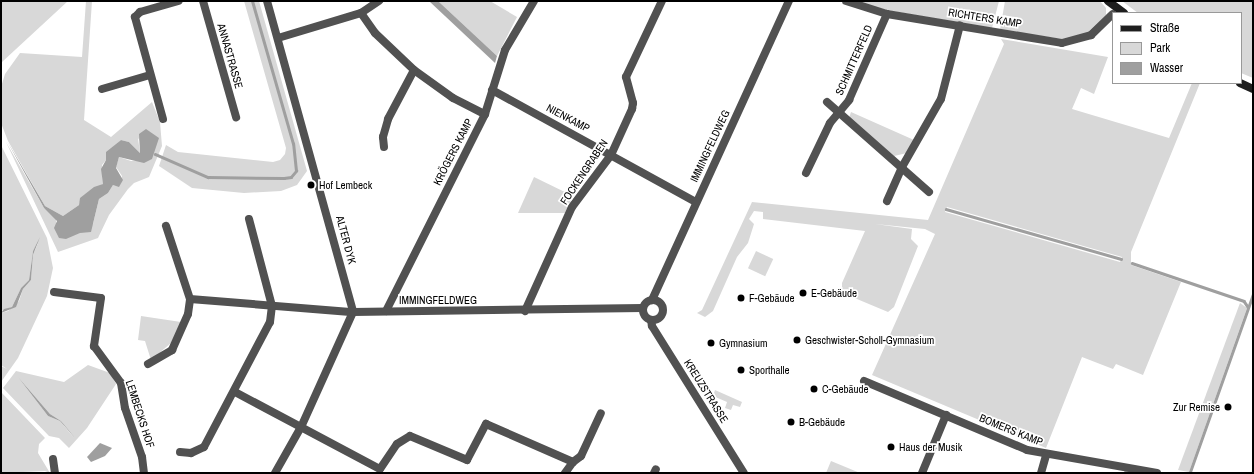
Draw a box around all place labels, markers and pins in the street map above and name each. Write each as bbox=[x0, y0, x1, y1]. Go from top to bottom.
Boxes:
place label: Hof Lembeck bbox=[319, 178, 372, 192]
marker: Hof Lembeck bbox=[306, 180, 316, 190]
place label: E-Gebäude bbox=[811, 286, 857, 300]
marker: E-Gebäude bbox=[798, 288, 808, 298]
place label: F-Gebäude bbox=[749, 291, 795, 305]
marker: F-Gebäude bbox=[736, 293, 746, 303]
place label: Geschwister-Scholl-Gymnasium bbox=[805, 333, 934, 347]
marker: Geschwister-Scholl-Gymnasium bbox=[792, 335, 802, 345]
place label: Gymnasium bbox=[719, 336, 768, 350]
marker: Gymnasium bbox=[706, 338, 716, 348]
place label: Sporthalle bbox=[749, 363, 790, 377]
marker: Sporthalle bbox=[736, 365, 746, 375]
place label: C-Gebäude bbox=[822, 382, 869, 396]
marker: C-Gebäude bbox=[809, 384, 819, 394]
place label: Zur Remise bbox=[1173, 400, 1220, 414]
marker: Zur Remise bbox=[1223, 402, 1233, 412]
place label: B-Gebäude bbox=[799, 415, 845, 429]
marker: B-Gebäude bbox=[786, 417, 796, 427]
place label: Haus der Musik bbox=[899, 440, 962, 454]
marker: Haus der Musik bbox=[886, 442, 896, 452]

